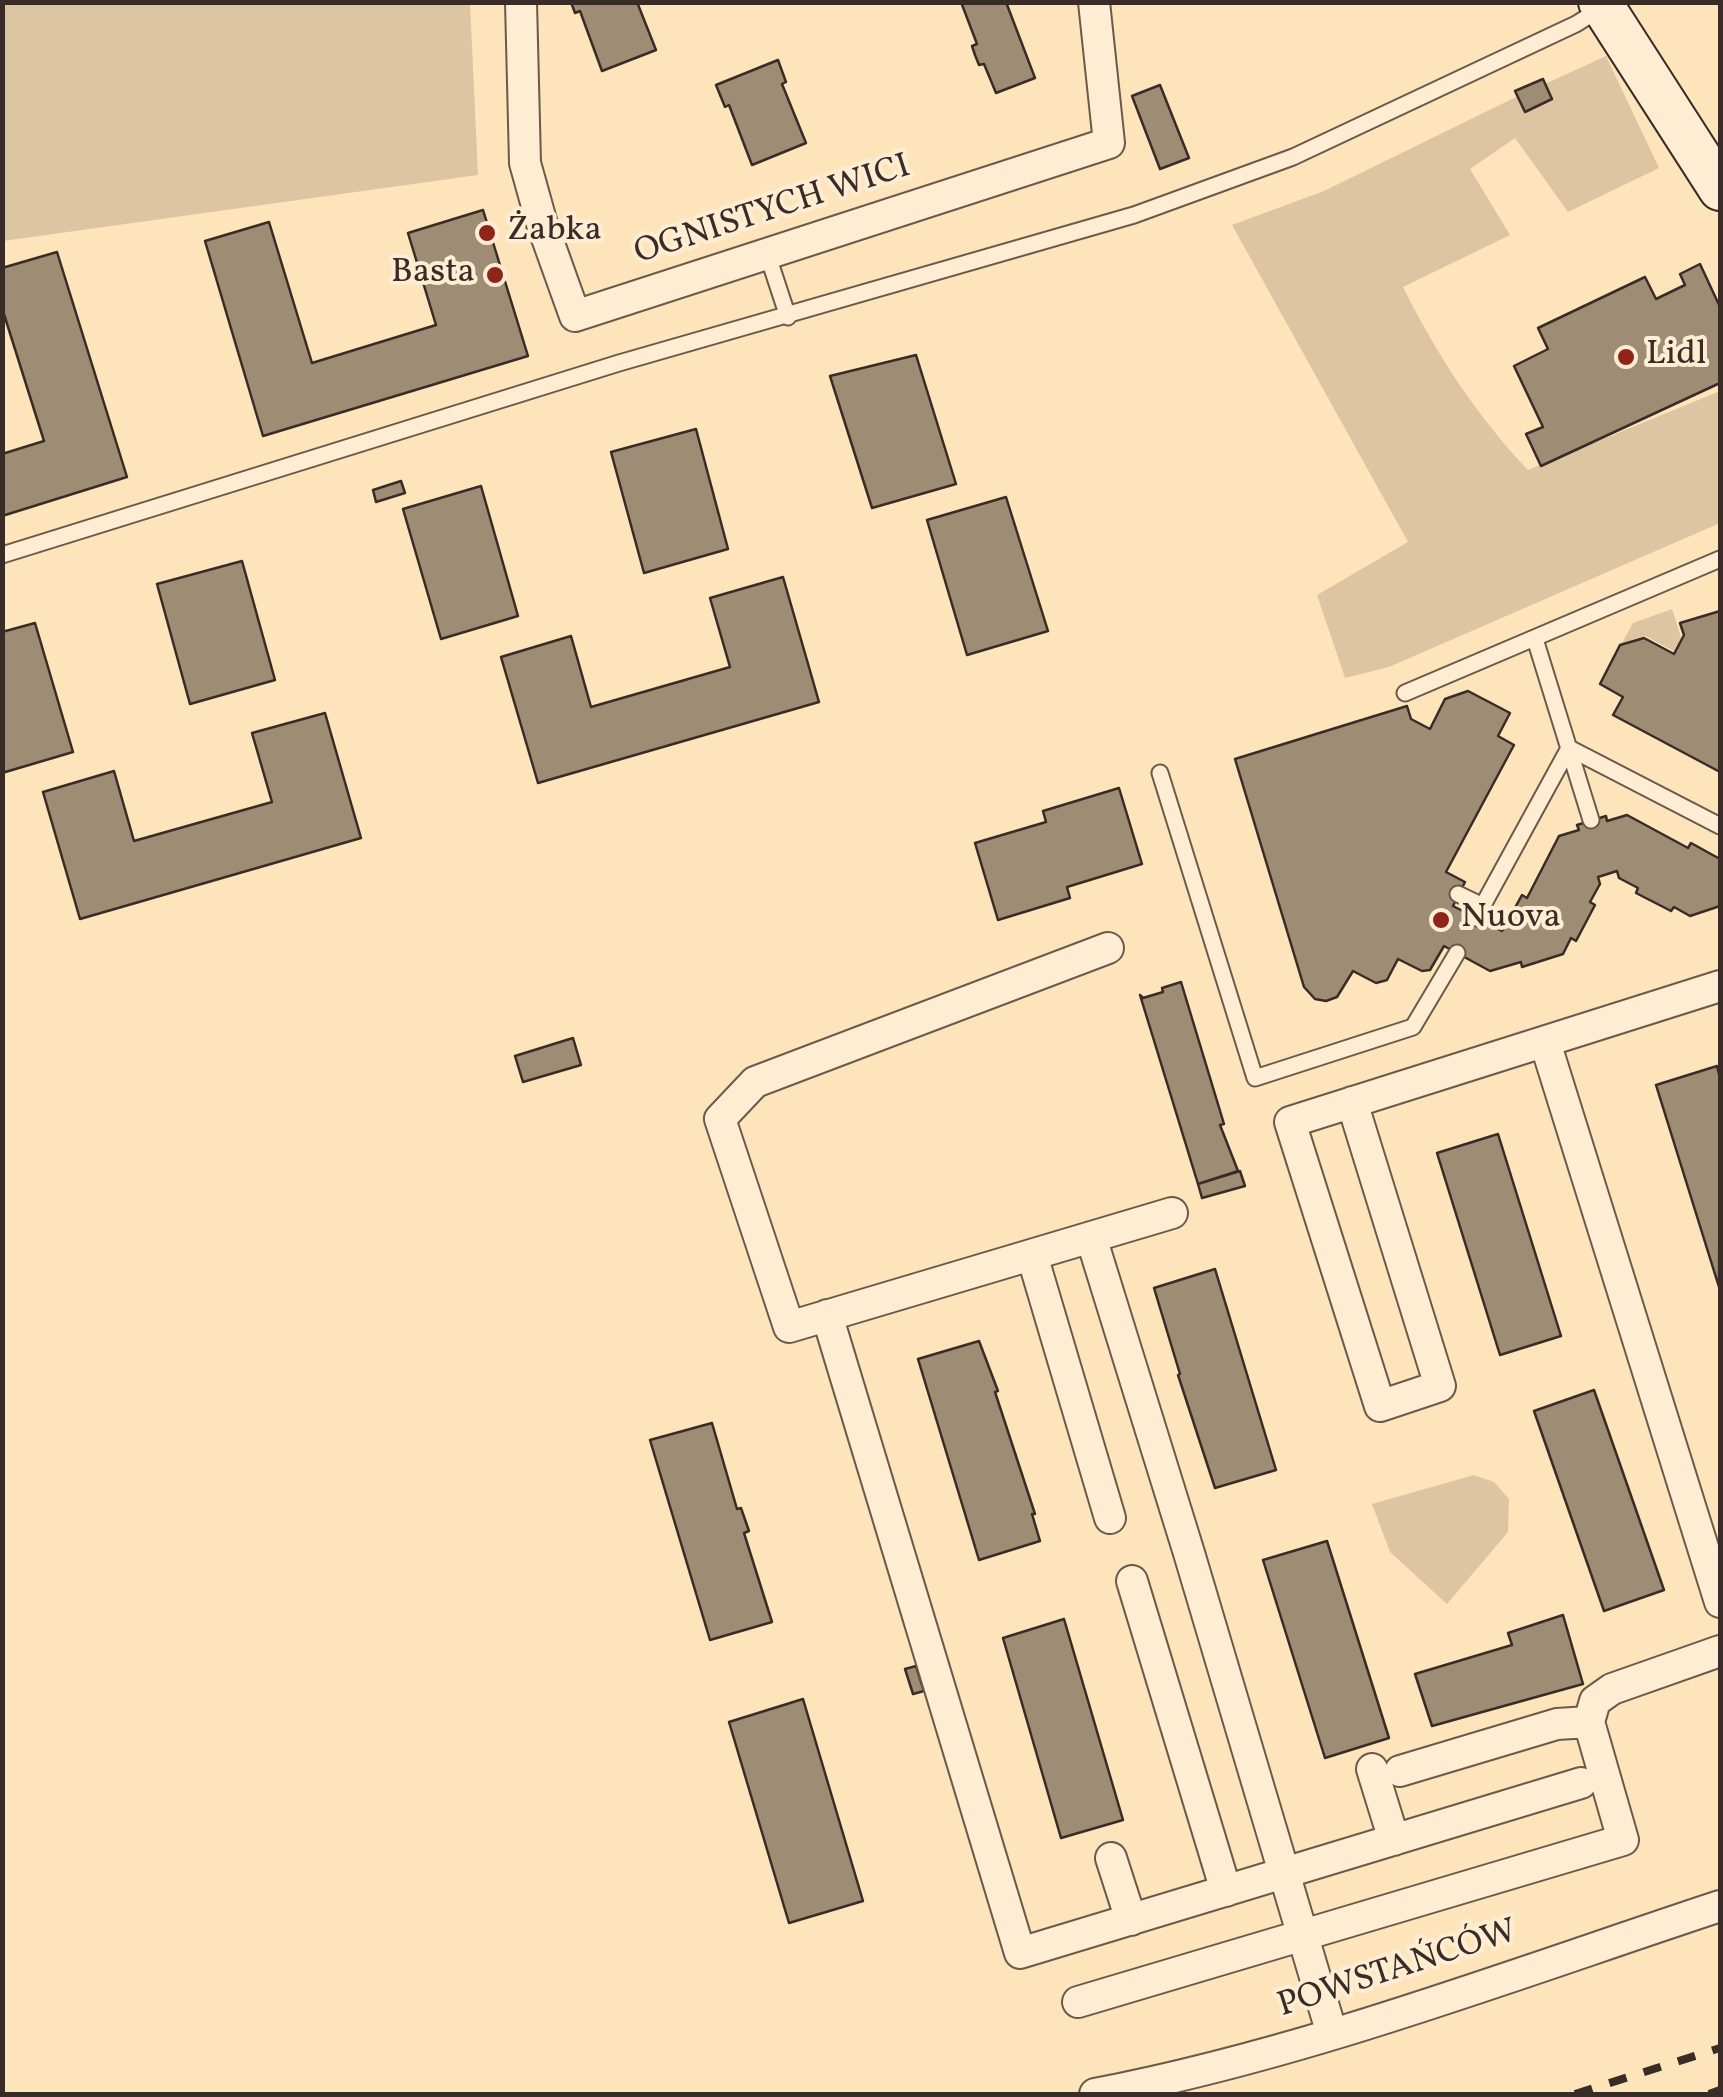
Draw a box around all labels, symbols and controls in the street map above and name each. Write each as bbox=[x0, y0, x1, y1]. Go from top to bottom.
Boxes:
street label: OGNISTYCH WICI bbox=[630, 148, 916, 276]
place label: Żabka bbox=[507, 212, 602, 254]
marker: Żabka bbox=[476, 222, 498, 244]
place label: Basta bbox=[391, 254, 475, 296]
marker: Basta bbox=[484, 264, 506, 286]
place label: Lidl bbox=[1646, 336, 1706, 378]
marker: Lidl bbox=[1615, 346, 1637, 368]
place label: Nuova bbox=[1461, 899, 1561, 941]
marker: Nuova bbox=[1430, 909, 1452, 931]
street label: POWSTAŃCÓW bbox=[1273, 1913, 1523, 2029]

